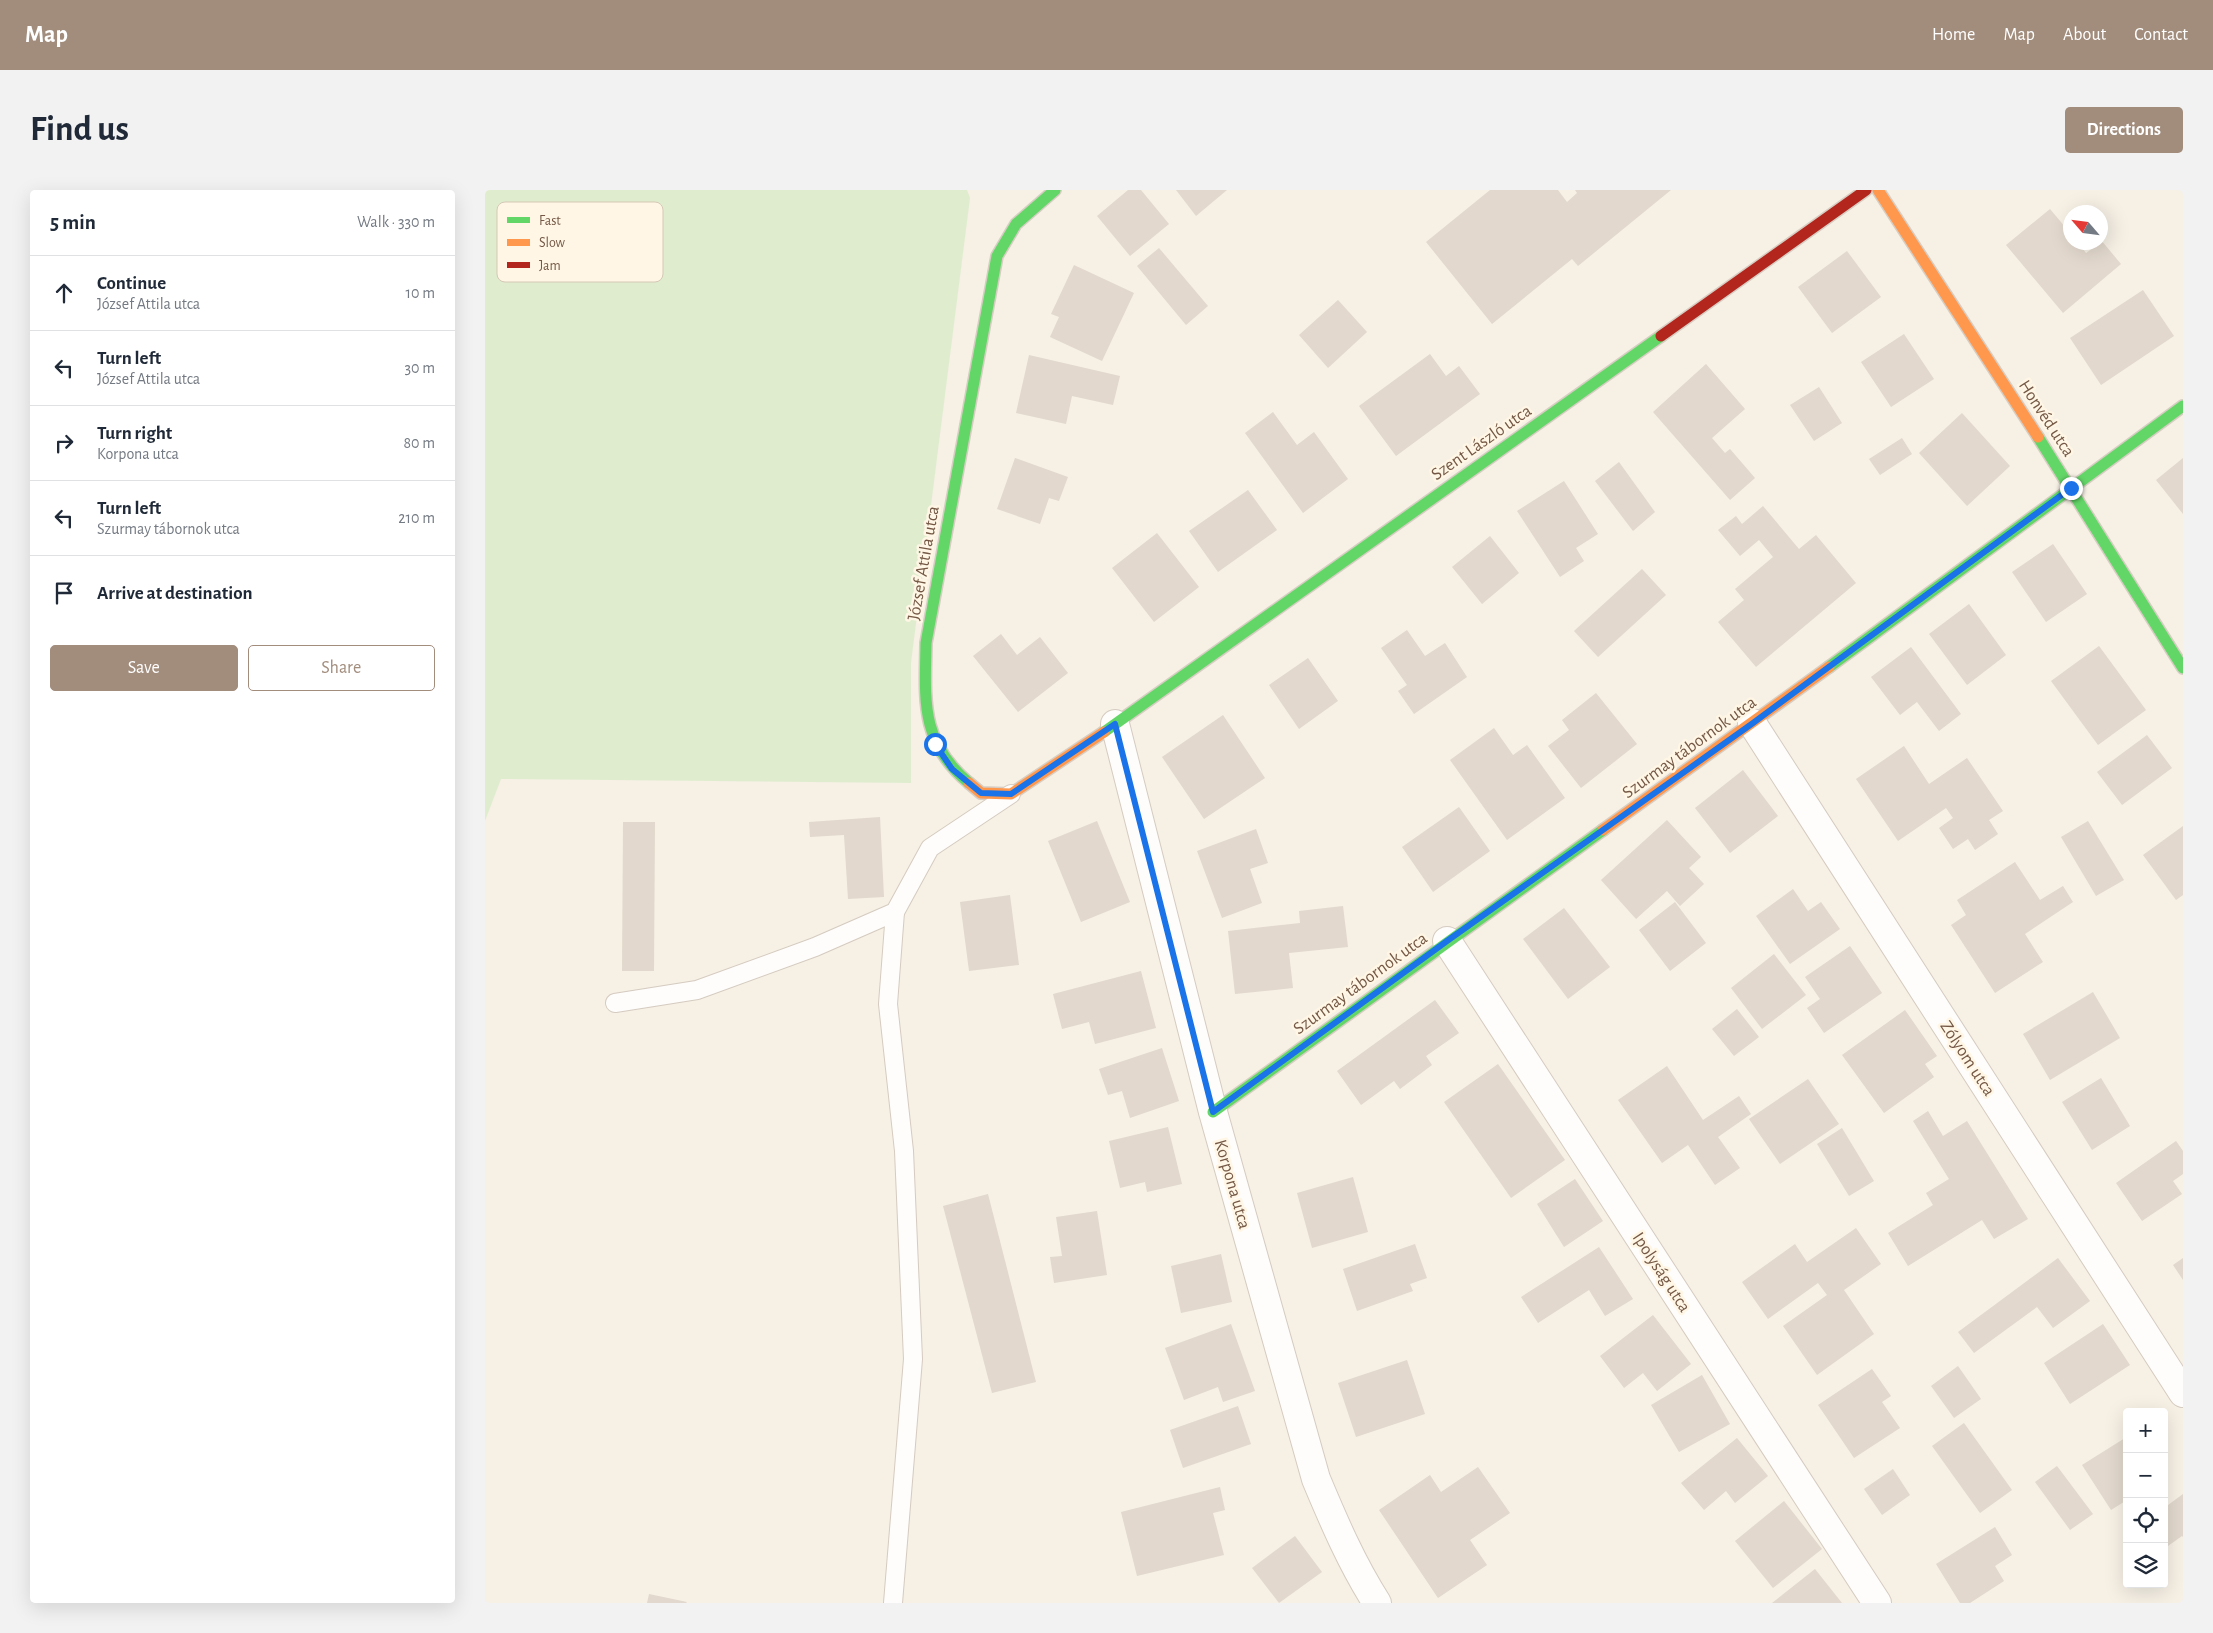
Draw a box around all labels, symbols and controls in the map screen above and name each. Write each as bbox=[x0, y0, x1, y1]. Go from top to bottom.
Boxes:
text: Map bbox=[25, 23, 68, 47]
text: Home bbox=[1932, 26, 1975, 44]
text: Map bbox=[2003, 26, 2035, 44]
text: About bbox=[2063, 26, 2106, 44]
text: Contact bbox=[2134, 26, 2188, 44]
button: Directions bbox=[2065, 107, 2183, 153]
text: Find us bbox=[30, 112, 129, 147]
legend bbox=[497, 202, 663, 282]
north arrow bbox=[2063, 205, 2108, 250]
text: 5 min bbox=[50, 212, 96, 233]
text: Walk · 330 m bbox=[357, 214, 435, 230]
text: Fast bbox=[539, 214, 561, 228]
text: Slow bbox=[539, 236, 566, 250]
text: Jam bbox=[539, 259, 561, 273]
text: Continue bbox=[97, 274, 166, 293]
icon: ahead bbox=[50, 279, 78, 307]
text: 10 m bbox=[406, 285, 435, 301]
text: József Attila utca bbox=[97, 296, 200, 312]
text: Turn left bbox=[97, 349, 161, 368]
icon: left bbox=[50, 354, 78, 382]
text: 30 m bbox=[405, 360, 435, 376]
text: József Attila utca bbox=[97, 371, 200, 387]
street label: Honvéd utca bbox=[2015, 377, 2077, 460]
street label: Szent László utca bbox=[1428, 402, 1535, 484]
text: Turn right bbox=[97, 424, 172, 443]
icon: right bbox=[50, 429, 78, 457]
text: 80 m bbox=[404, 435, 435, 451]
text: Korpona utca bbox=[97, 446, 179, 462]
route end bbox=[2060, 477, 2083, 500]
text: Turn left bbox=[97, 499, 161, 518]
icon: left bbox=[50, 504, 78, 532]
street label: József Attila utca bbox=[905, 505, 943, 622]
text: 210 m bbox=[398, 510, 435, 526]
text: Szurmay tábornok utca bbox=[97, 521, 240, 537]
icon: arrive bbox=[50, 579, 78, 607]
text: Arrive at destination bbox=[97, 584, 253, 603]
button: Save bbox=[50, 645, 238, 691]
button: Share bbox=[248, 645, 435, 691]
street label: Szurmay tábornok utca bbox=[1619, 693, 1760, 802]
route start bbox=[924, 733, 947, 756]
street label: Szurmay tábornok utca bbox=[1290, 929, 1431, 1038]
street label: Zólyom utca bbox=[1936, 1018, 1998, 1099]
street label: Korpona utca bbox=[1211, 1138, 1253, 1231]
street label: Ipolyság utca bbox=[1629, 1229, 1694, 1316]
map controls bbox=[2123, 1408, 2168, 1588]
button: + bbox=[2123, 1408, 2168, 1453]
button: − bbox=[2123, 1453, 2168, 1498]
button: locate bbox=[2123, 1498, 2168, 1543]
button: layers bbox=[2123, 1543, 2168, 1588]

